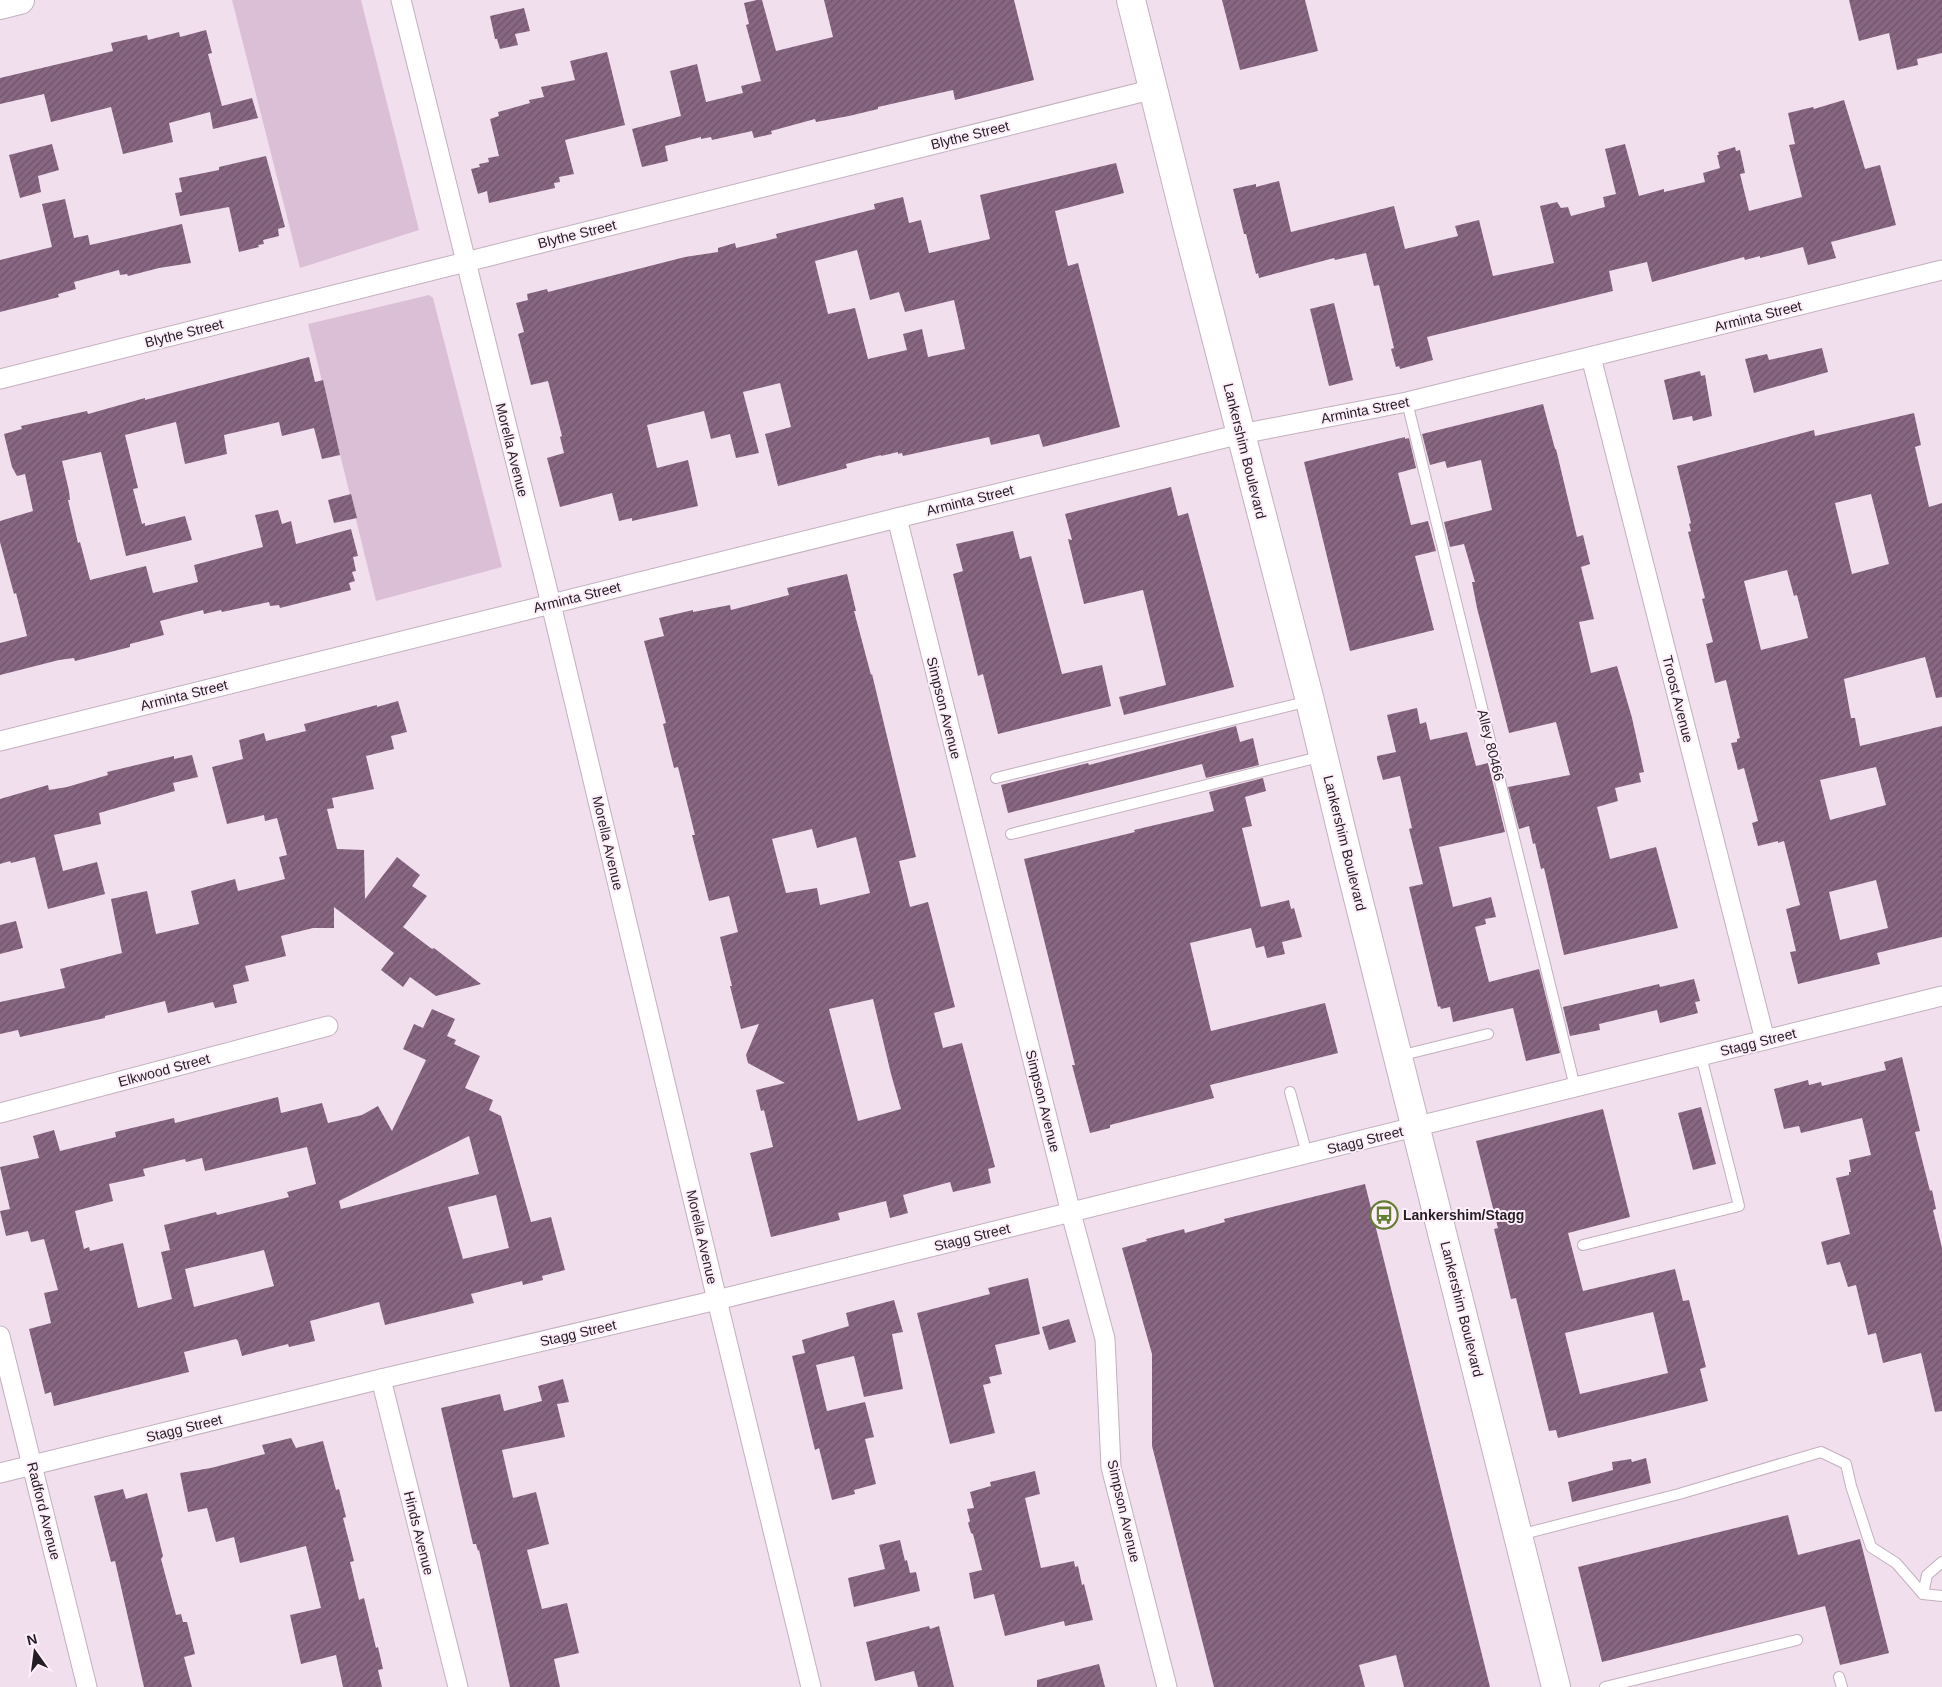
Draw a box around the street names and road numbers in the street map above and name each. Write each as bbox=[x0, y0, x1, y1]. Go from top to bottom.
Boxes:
street label: Blythe Street bbox=[929, 118, 1011, 152]
street label: Blythe Street bbox=[536, 217, 618, 251]
street label: Arminta Street bbox=[1713, 297, 1803, 335]
street label: Blythe Street bbox=[143, 316, 225, 350]
street label: Lankershim Boulevard bbox=[1220, 381, 1270, 521]
street label: Arminta Street bbox=[1320, 394, 1411, 426]
street label: Morella Avenue bbox=[493, 401, 531, 499]
street label: Arminta Street bbox=[925, 481, 1015, 519]
street label: Arminta Street bbox=[532, 578, 622, 616]
street label: Troost Avenue bbox=[1659, 654, 1697, 745]
street label: Simpson Avenue bbox=[924, 655, 964, 761]
street label: Arminta Street bbox=[139, 676, 229, 714]
street label: Alley 80466 bbox=[1474, 708, 1508, 783]
street label: Lankershim Boulevard bbox=[1320, 773, 1370, 913]
street label: Morella Avenue bbox=[589, 794, 627, 892]
street label: Stagg Street bbox=[1718, 1025, 1798, 1059]
street label: Simpson Avenue bbox=[1023, 1048, 1063, 1154]
street label: Elkwood Street bbox=[116, 1050, 212, 1090]
street label: Stagg Street bbox=[1325, 1123, 1405, 1157]
street label: Morella Avenue bbox=[683, 1188, 721, 1286]
street label: Stagg Street bbox=[932, 1220, 1012, 1254]
street label: Lankershim Boulevard bbox=[1437, 1239, 1487, 1379]
street label: Stagg Street bbox=[538, 1316, 618, 1350]
street label: Stagg Street bbox=[144, 1411, 224, 1445]
street label: Simpson Avenue bbox=[1104, 1458, 1144, 1564]
street label: Radford Avenue bbox=[24, 1460, 64, 1562]
street label: Hinds Avenue bbox=[401, 1489, 437, 1577]

